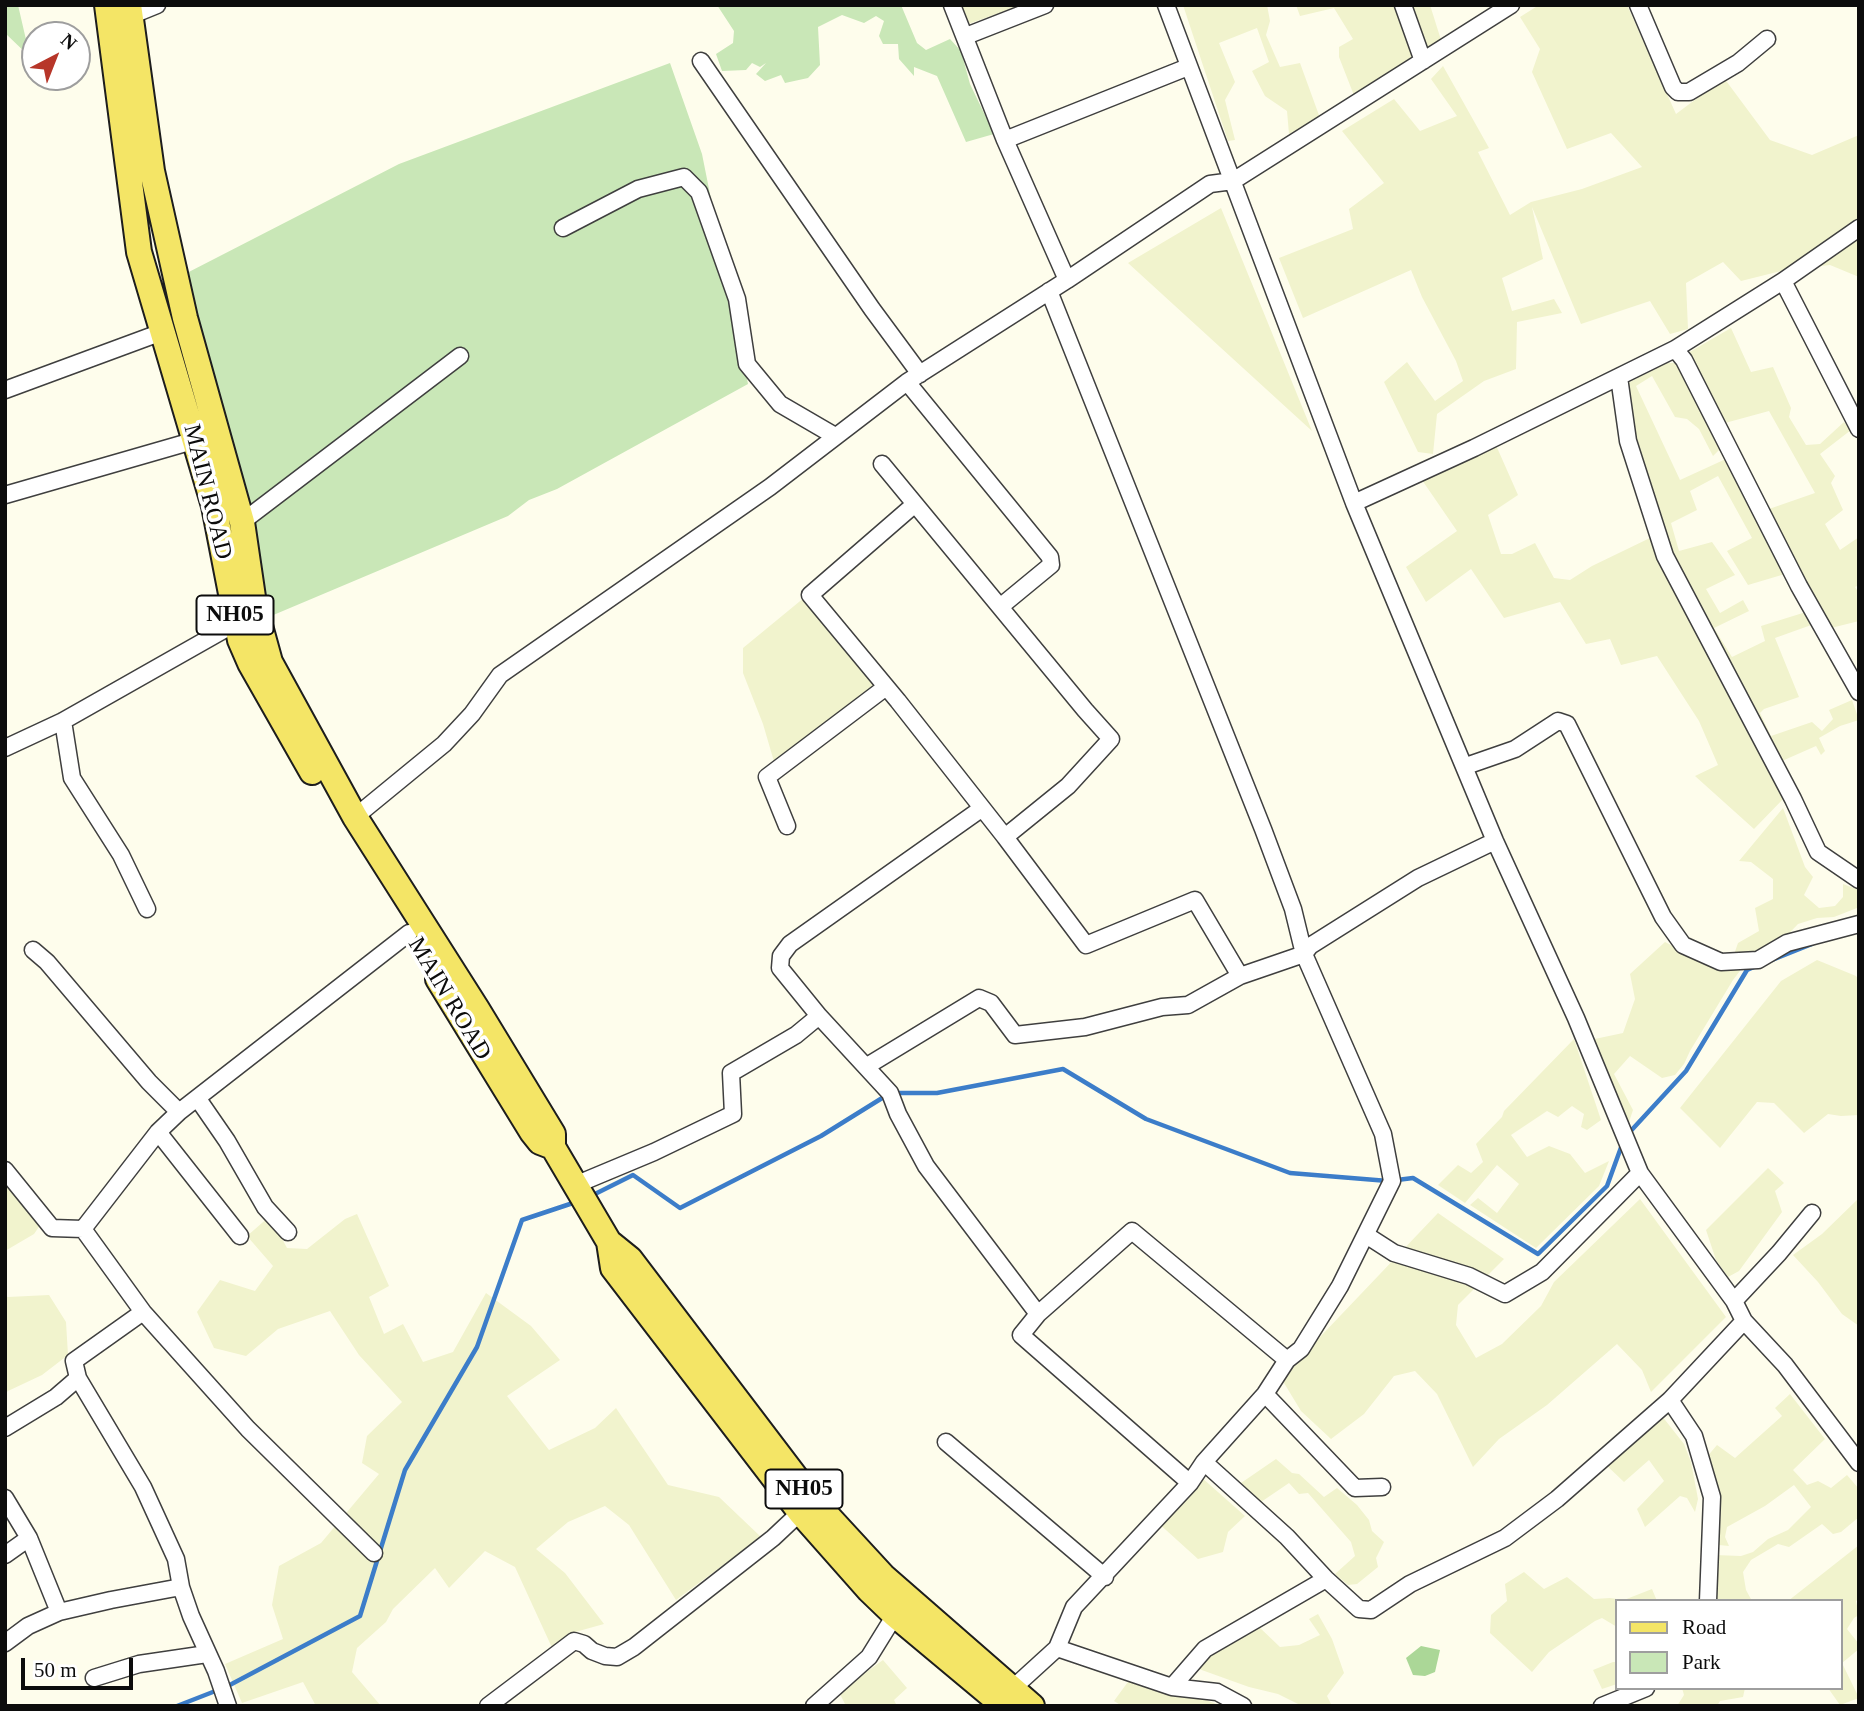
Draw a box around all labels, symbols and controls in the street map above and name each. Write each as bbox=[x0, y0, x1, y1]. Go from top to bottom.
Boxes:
north arrow bbox=[21, 21, 91, 91]
text: N bbox=[57, 29, 81, 54]
street label: MAIN ROAD bbox=[177, 423, 237, 561]
road number: NH05 bbox=[196, 596, 274, 635]
street label: MAIN ROAD bbox=[402, 933, 496, 1065]
road number: NH05 bbox=[766, 1470, 842, 1508]
legend bbox=[1616, 1599, 1843, 1690]
text: Road bbox=[1682, 1615, 1726, 1639]
scale bar bbox=[24, 1644, 136, 1688]
text: Park bbox=[1682, 1650, 1721, 1674]
text: 50 m bbox=[34, 1658, 77, 1682]

